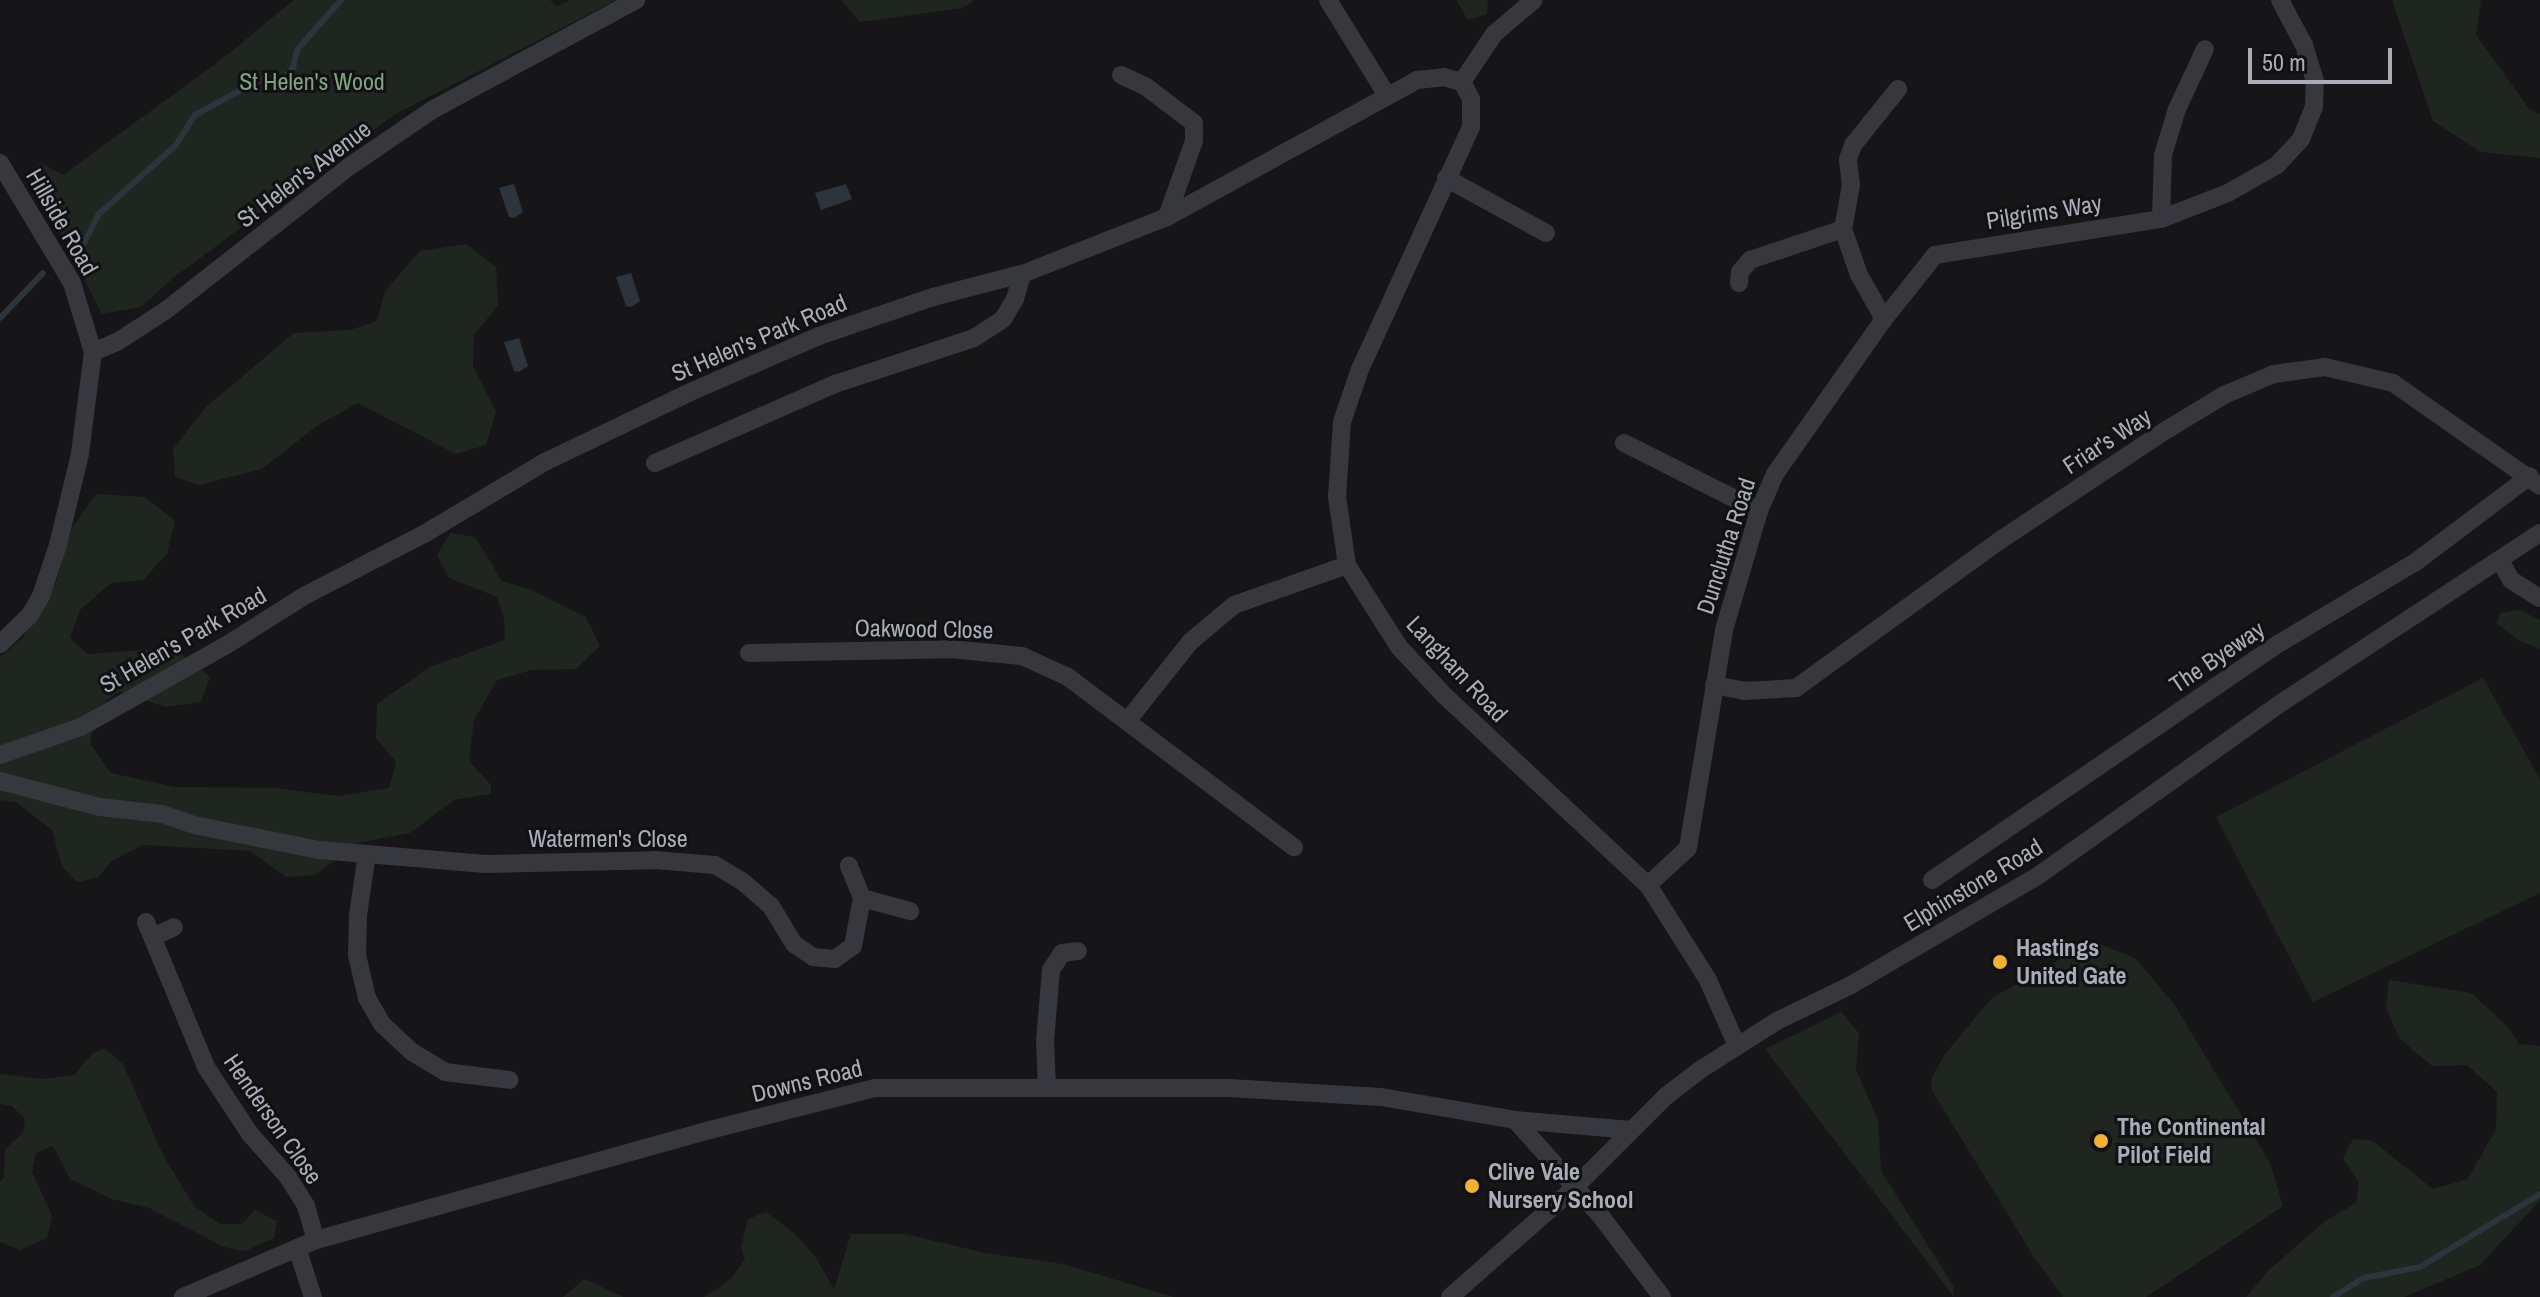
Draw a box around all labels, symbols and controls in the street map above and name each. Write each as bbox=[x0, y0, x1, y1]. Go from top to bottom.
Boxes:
scale bar bbox=[2252, 32, 2396, 82]
text: 50 m bbox=[2262, 46, 2306, 78]
park label: St Helen's Wood bbox=[239, 68, 385, 96]
street label: St Helen's Avenue bbox=[231, 114, 377, 234]
street label: Hillside Road bbox=[20, 164, 104, 280]
street label: Pilgrims Way bbox=[1984, 189, 2104, 235]
street label: St Helen's Park Road bbox=[667, 288, 851, 388]
street label: Friar's Way bbox=[2058, 402, 2156, 480]
street label: Dunclutha Road bbox=[1691, 474, 1761, 618]
street label: St Helen's Park Road bbox=[95, 581, 271, 699]
street label: Langham Road bbox=[1401, 610, 1513, 728]
street label: Oakwood Close bbox=[854, 613, 994, 645]
street label: The Byeway bbox=[2164, 615, 2270, 699]
street label: Watermen's Close bbox=[528, 825, 688, 853]
street label: Elphinstone Road bbox=[1899, 832, 2047, 938]
place label: Hastings United Gate bbox=[2016, 934, 2126, 990]
marker: Hastings United Gate bbox=[1991, 953, 2009, 971]
street label: Henderson Close bbox=[218, 1048, 328, 1190]
street label: Downs Road bbox=[749, 1053, 865, 1109]
place label: The Continental Pilot Field bbox=[2117, 1113, 2266, 1169]
marker: The Continental Pilot Field bbox=[2092, 1132, 2110, 1150]
place label: Clive Vale Nursery School bbox=[1488, 1158, 1633, 1214]
marker: Clive Vale Nursery School bbox=[1463, 1177, 1481, 1195]

